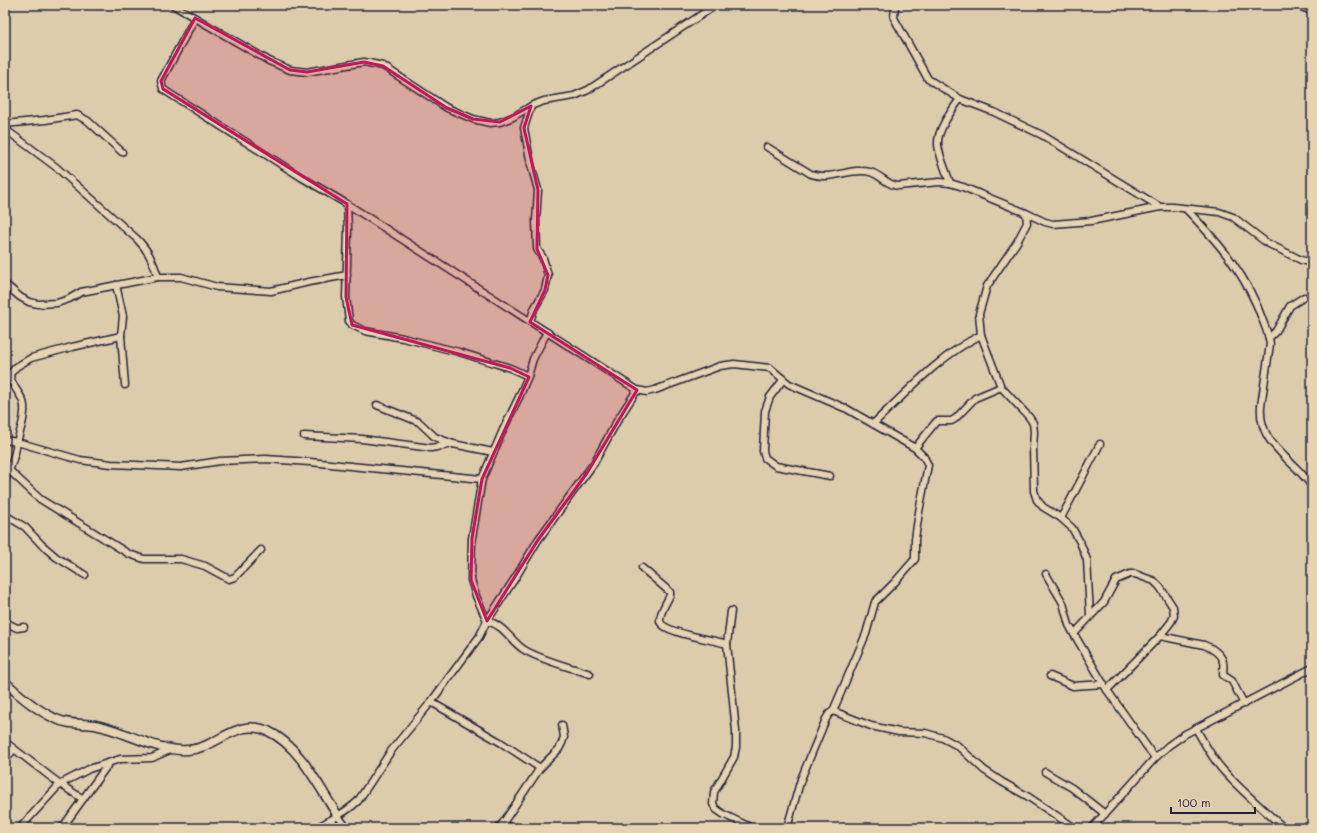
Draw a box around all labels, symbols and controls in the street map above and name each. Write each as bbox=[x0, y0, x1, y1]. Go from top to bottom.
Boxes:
scale bar bbox=[1171, 789, 1255, 815]
text: 100 m bbox=[1177, 794, 1211, 810]

